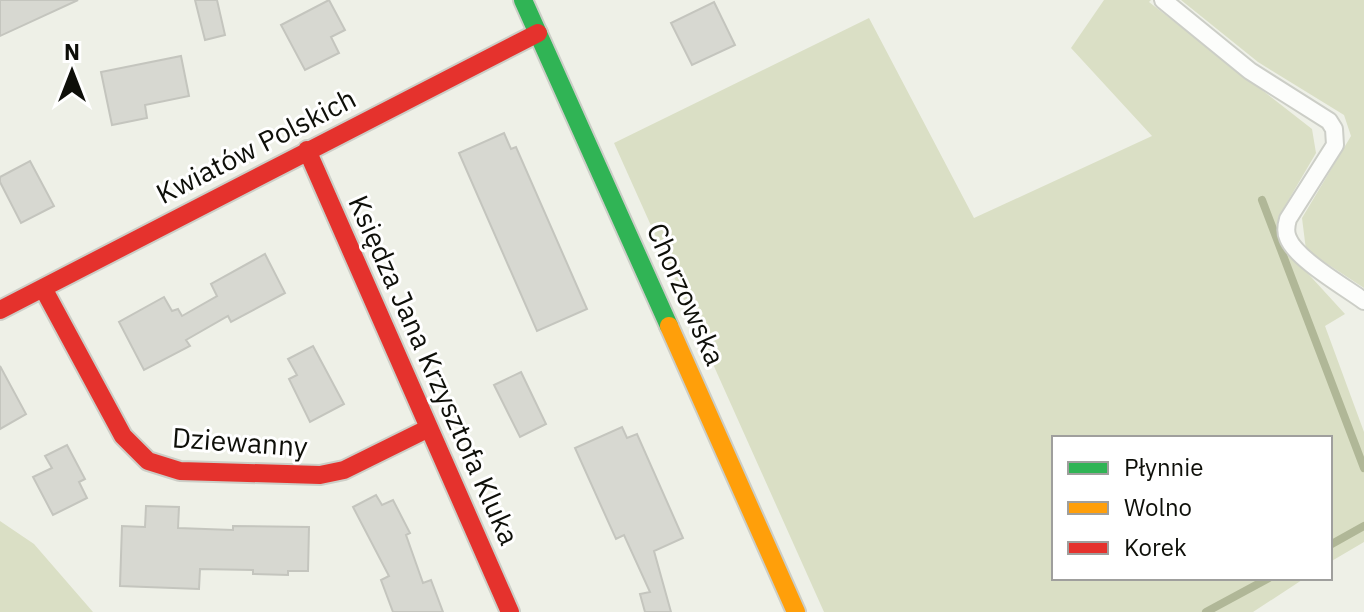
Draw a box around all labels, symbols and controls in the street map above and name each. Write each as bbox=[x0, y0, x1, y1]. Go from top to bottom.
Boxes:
north arrow bbox=[32, 32, 112, 112]
text: N bbox=[64, 37, 80, 66]
street label: Kwiatów Polskich bbox=[150, 79, 362, 212]
street label: Księdza Jana Krzysztofa Kluka bbox=[340, 189, 528, 550]
street label: Chorzowska bbox=[639, 217, 734, 371]
street label: Dziewanny bbox=[171, 418, 309, 465]
legend bbox=[1052, 436, 1332, 580]
text: Płynnie bbox=[1124, 451, 1203, 483]
text: Wolno bbox=[1124, 491, 1192, 523]
text: Korek bbox=[1124, 531, 1187, 563]

